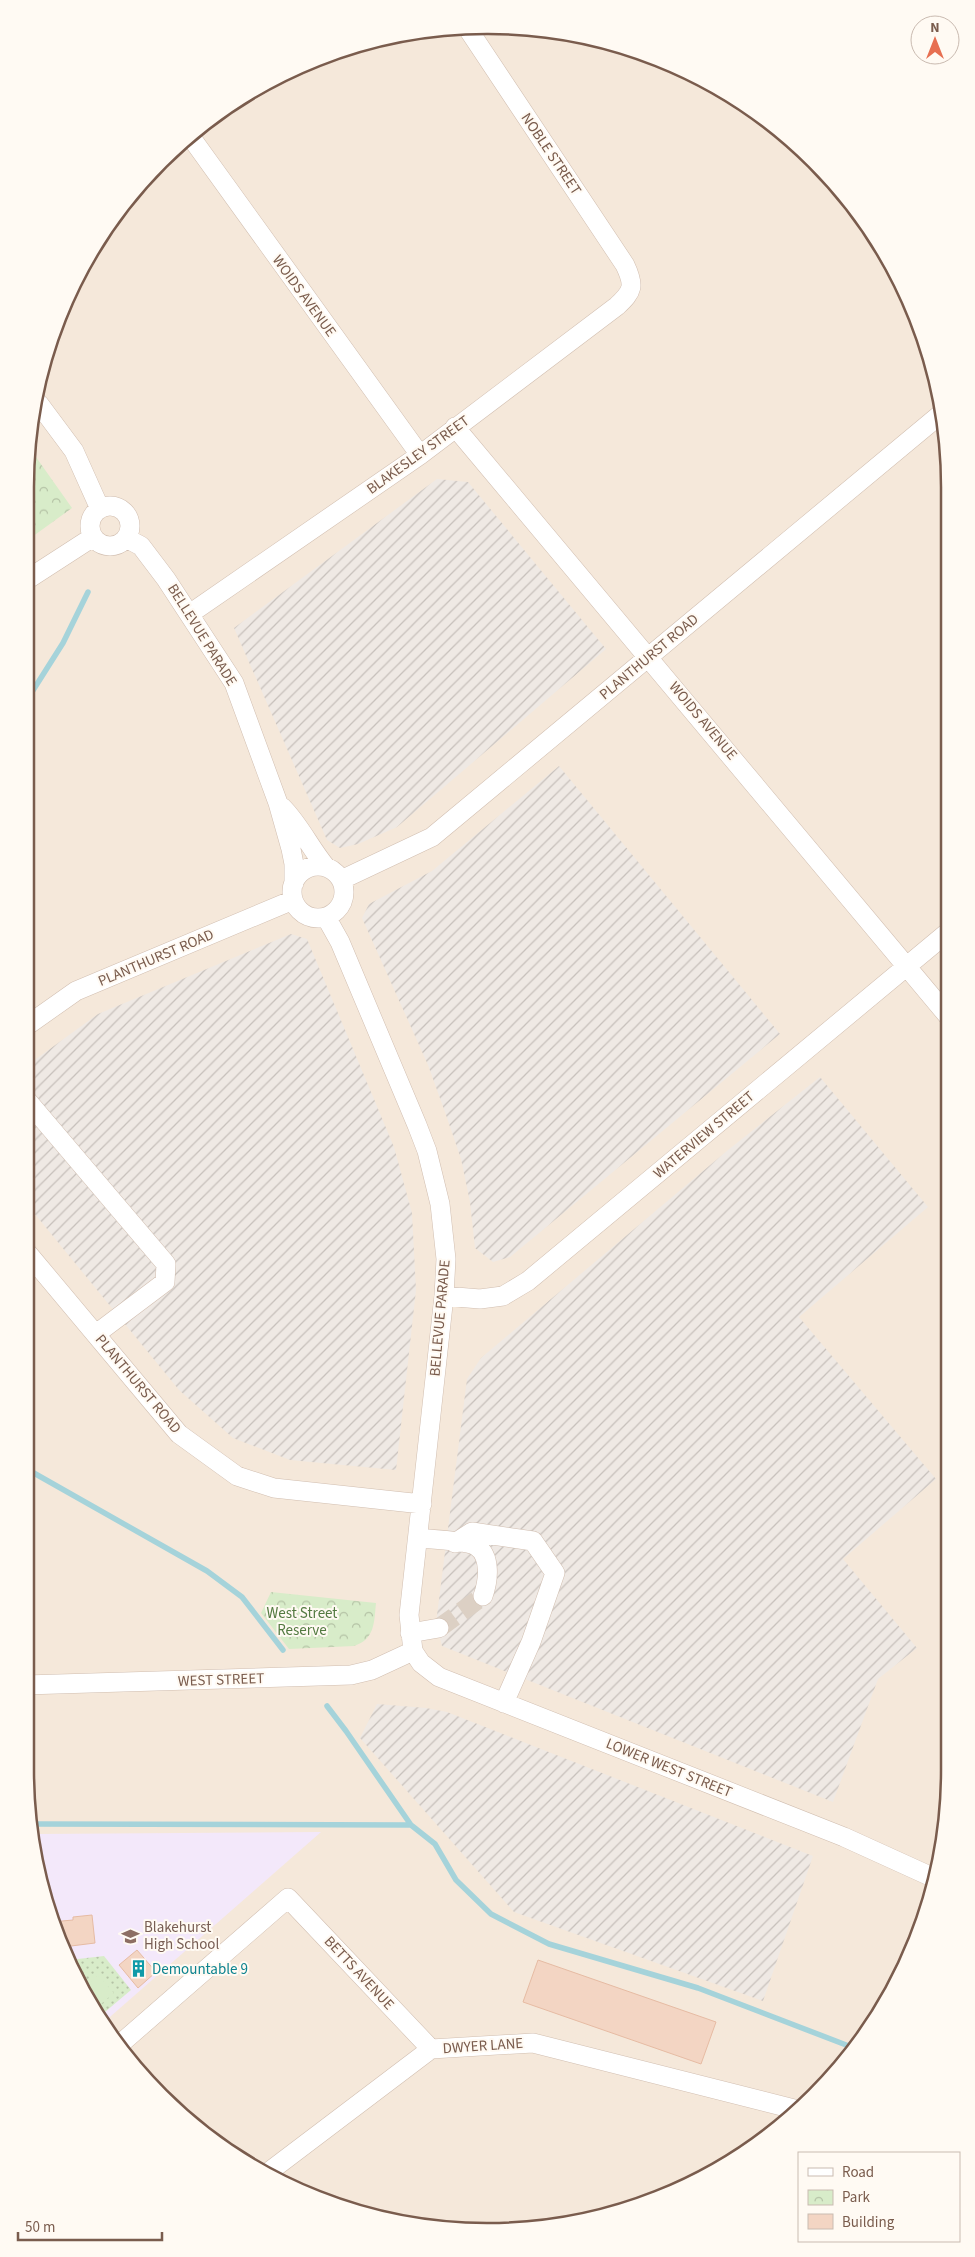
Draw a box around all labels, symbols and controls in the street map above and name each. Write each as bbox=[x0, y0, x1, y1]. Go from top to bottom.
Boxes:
north arrow bbox=[910, 15, 960, 65]
text: N bbox=[930, 18, 940, 38]
street label: NOBLE STREET bbox=[516, 109, 586, 199]
street label: WOIDS AVENUE bbox=[267, 251, 341, 341]
street label: BLAKESLEY STREET bbox=[362, 411, 474, 499]
street label: BELLEVUE PARADE bbox=[162, 580, 242, 690]
street label: PLANTHURST ROAD bbox=[595, 609, 703, 705]
street label: WOIDS AVENUE bbox=[664, 677, 742, 765]
street label: PLANTHURST ROAD bbox=[95, 924, 217, 992]
street label: WATERVIEW STREET bbox=[649, 1086, 759, 1184]
street label: BELLEVUE PARADE bbox=[424, 1259, 456, 1377]
street label: PLANTHURST ROAD bbox=[90, 1330, 186, 1438]
park label: West Street Reserve bbox=[267, 1603, 337, 1641]
street label: WEST STREET bbox=[177, 1668, 265, 1692]
street label: LOWER WEST STREET bbox=[603, 1733, 735, 1803]
place label: Blakehurst High School bbox=[144, 1917, 219, 1955]
school or university icon: Blakehurst High School bbox=[120, 1926, 140, 1946]
street label: BETTS AVENUE bbox=[319, 1931, 399, 2015]
building icon: Demountable 9 bbox=[128, 1959, 148, 1979]
place label: Demountable 9 bbox=[152, 1959, 248, 1980]
street label: DWYER LANE bbox=[442, 2033, 524, 2059]
legend bbox=[798, 2152, 960, 2242]
text: Road bbox=[842, 2162, 874, 2183]
text: Park bbox=[842, 2187, 871, 2208]
scale bar bbox=[18, 2210, 161, 2242]
text: Building bbox=[842, 2212, 895, 2233]
text: 50 m bbox=[25, 2217, 55, 2238]

